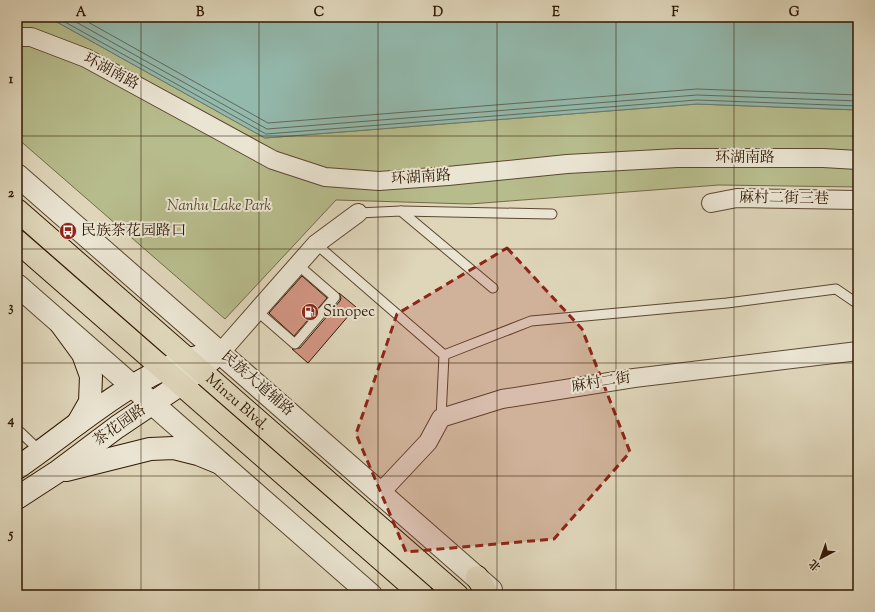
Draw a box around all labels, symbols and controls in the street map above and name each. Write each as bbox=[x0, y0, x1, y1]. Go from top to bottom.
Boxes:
text: A bbox=[76, 4, 87, 22]
text: B bbox=[196, 4, 205, 22]
text: C bbox=[314, 4, 324, 22]
text: D bbox=[433, 4, 443, 22]
text: E bbox=[552, 4, 560, 22]
text: F bbox=[671, 4, 679, 22]
text: G bbox=[789, 4, 800, 22]
street label: 环湖南路 bbox=[80, 49, 142, 95]
text: 1 bbox=[9, 71, 14, 89]
street label: 环湖南路 bbox=[715, 148, 775, 169]
street label: 环湖南路 bbox=[390, 165, 452, 191]
text: 2 bbox=[8, 185, 15, 203]
street label: 麻村二街三巷 bbox=[739, 188, 829, 210]
park label: Nanhu Lake Park bbox=[167, 196, 271, 217]
bus stop icon: 民族茶花园路口 bbox=[58, 221, 78, 241]
place label: 民族茶花园路口 bbox=[81, 221, 186, 242]
text: 3 bbox=[8, 299, 14, 317]
fuel station icon: Sinopec bbox=[300, 302, 320, 322]
place label: Sinopec bbox=[323, 302, 375, 323]
street label: 民族大道辅路 bbox=[216, 347, 298, 421]
street label: 麻村二街 bbox=[570, 368, 632, 398]
street label: Minzu Blvd. bbox=[201, 369, 273, 436]
street label: 茶花园路 bbox=[89, 400, 151, 452]
text: 4 bbox=[7, 412, 15, 430]
text: 5 bbox=[8, 526, 14, 544]
north arrow bbox=[801, 538, 841, 578]
text: 北 bbox=[806, 555, 824, 574]

